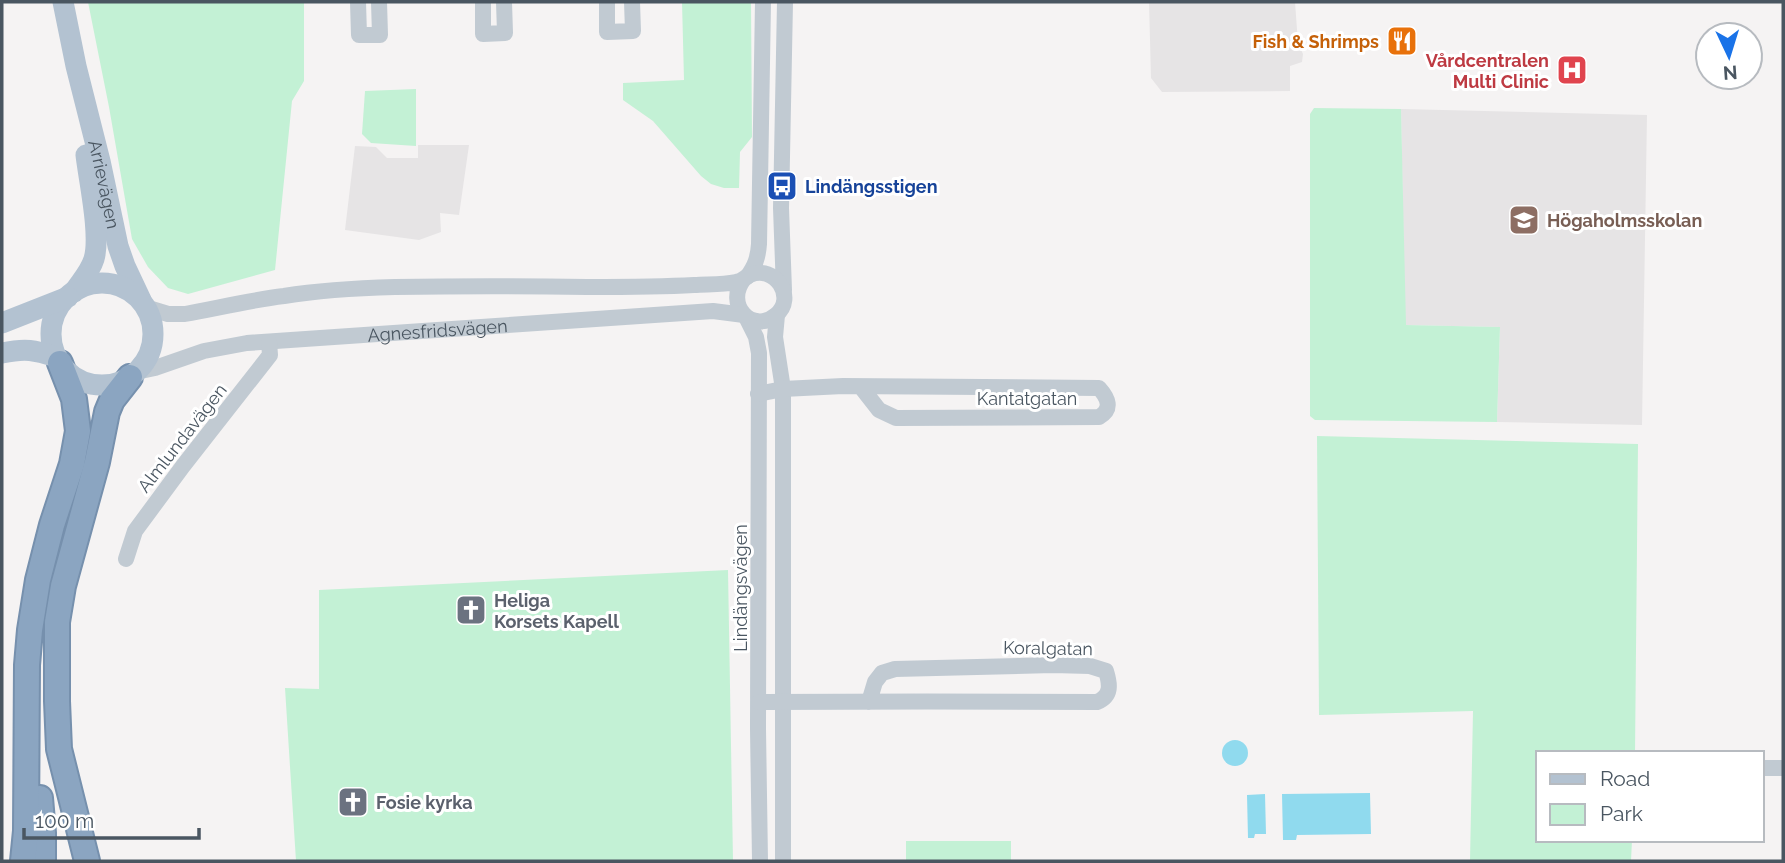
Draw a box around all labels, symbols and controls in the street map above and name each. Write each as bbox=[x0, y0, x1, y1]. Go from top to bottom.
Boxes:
north arrow bbox=[1694, 21, 1764, 91]
restaurant icon: Fish & Shrimps bbox=[1385, 24, 1419, 58]
place label: Fish & Shrimps bbox=[1252, 31, 1379, 52]
place label: Vårdcentralen Multi Clinic bbox=[1426, 50, 1549, 92]
hospital icon: Vårdcentralen Multi Clinic bbox=[1555, 53, 1589, 87]
text: N bbox=[1722, 61, 1738, 84]
street label: Arrievägen bbox=[85, 138, 125, 231]
bus stop icon: Lindängsstigen bbox=[765, 169, 799, 203]
place label: Lindängsstigen bbox=[805, 176, 938, 197]
school or university icon: Högaholmsskolan bbox=[1507, 203, 1541, 237]
place label: Högaholmsskolan bbox=[1547, 210, 1702, 231]
street label: Agnesfridsvägen bbox=[367, 315, 508, 345]
street label: Almlundavägen bbox=[133, 380, 231, 496]
street label: Kantatgatan bbox=[977, 388, 1077, 409]
street label: Lindängsvägen bbox=[730, 524, 751, 652]
place label: Heliga Korsets Kapell bbox=[494, 590, 619, 632]
church icon: Heliga Korsets Kapell bbox=[454, 593, 488, 627]
street label: Koralgatan bbox=[1003, 637, 1093, 659]
legend bbox=[1536, 751, 1764, 842]
text: Road bbox=[1600, 766, 1650, 791]
church icon: Fosie kyrka bbox=[336, 785, 370, 819]
place label: Fosie kyrka bbox=[376, 792, 472, 813]
scale bar bbox=[24, 796, 200, 840]
text: Park bbox=[1600, 801, 1643, 826]
text: 100 m bbox=[35, 808, 94, 833]

